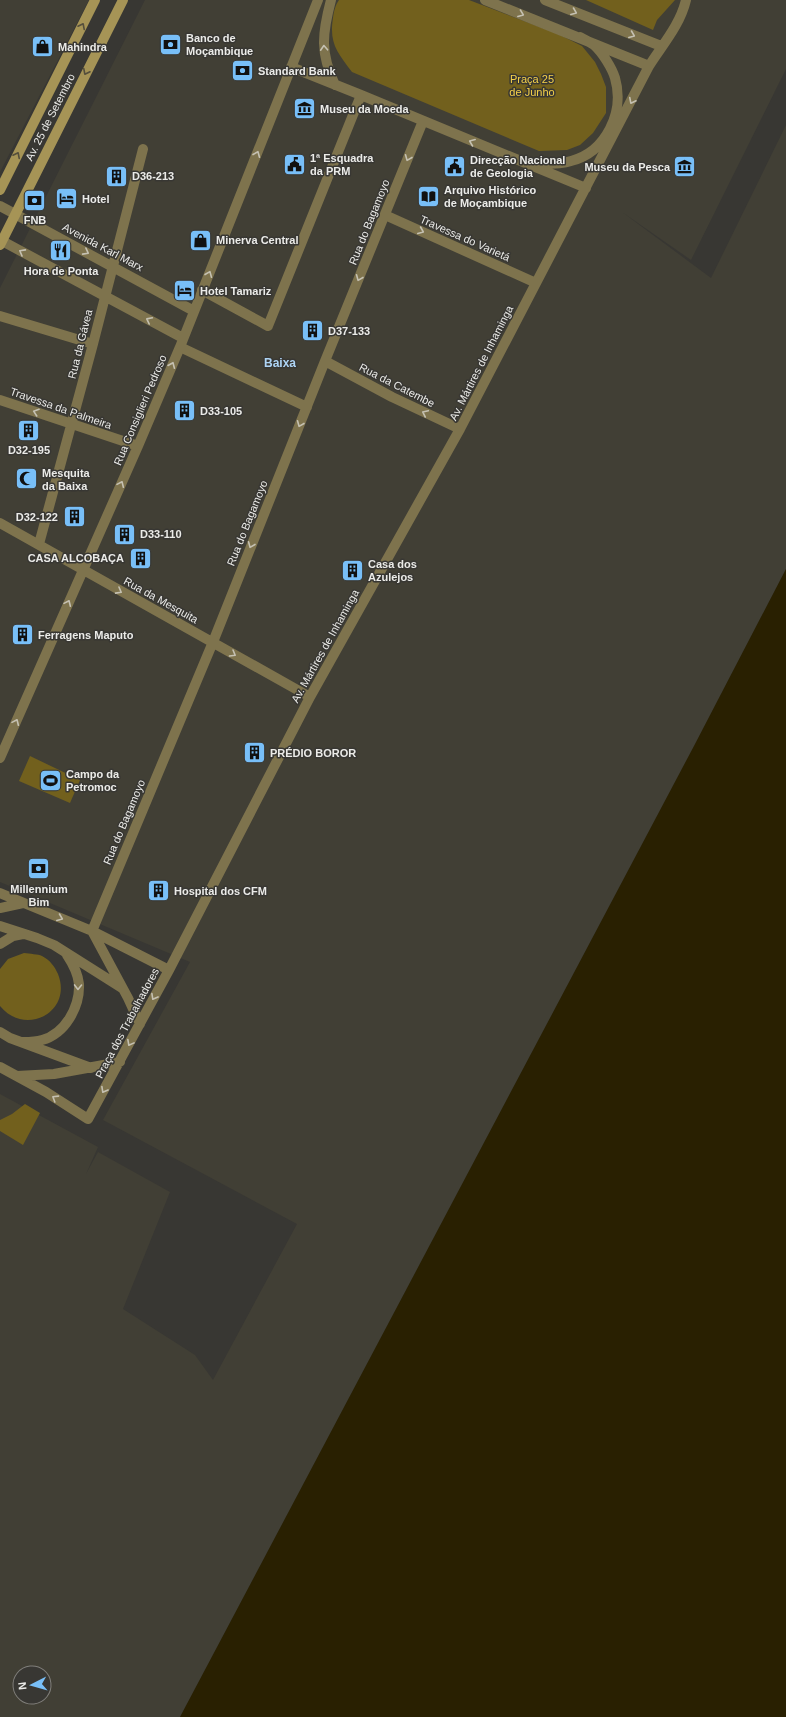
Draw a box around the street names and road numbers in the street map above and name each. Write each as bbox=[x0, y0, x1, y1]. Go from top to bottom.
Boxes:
street label: Av. 25 de Setembro bbox=[23, 71, 77, 163]
street label: Rua do Bagamoyo bbox=[346, 178, 392, 266]
street label: Travessa do Varietá bbox=[418, 213, 513, 264]
street label: Avenida Karl Marx bbox=[61, 221, 146, 274]
street label: Av. Mártires de Inhaminga bbox=[447, 303, 516, 422]
street label: Rua da Gávea bbox=[66, 307, 95, 380]
street label: Rua Consiglieri Pedroso bbox=[111, 353, 169, 467]
street label: Rua da Catembe bbox=[357, 361, 437, 409]
street label: Travessa da Palmeira bbox=[9, 385, 114, 431]
street label: Rua do Bagamoyo bbox=[224, 479, 270, 567]
street label: Rua da Mesquita bbox=[122, 575, 201, 626]
street label: Av. Mártires de Inhaminga bbox=[289, 587, 362, 705]
street label: Rua do Bagamoyo bbox=[101, 778, 147, 866]
street label: Praça dos Trabalhadores bbox=[93, 965, 161, 1080]

